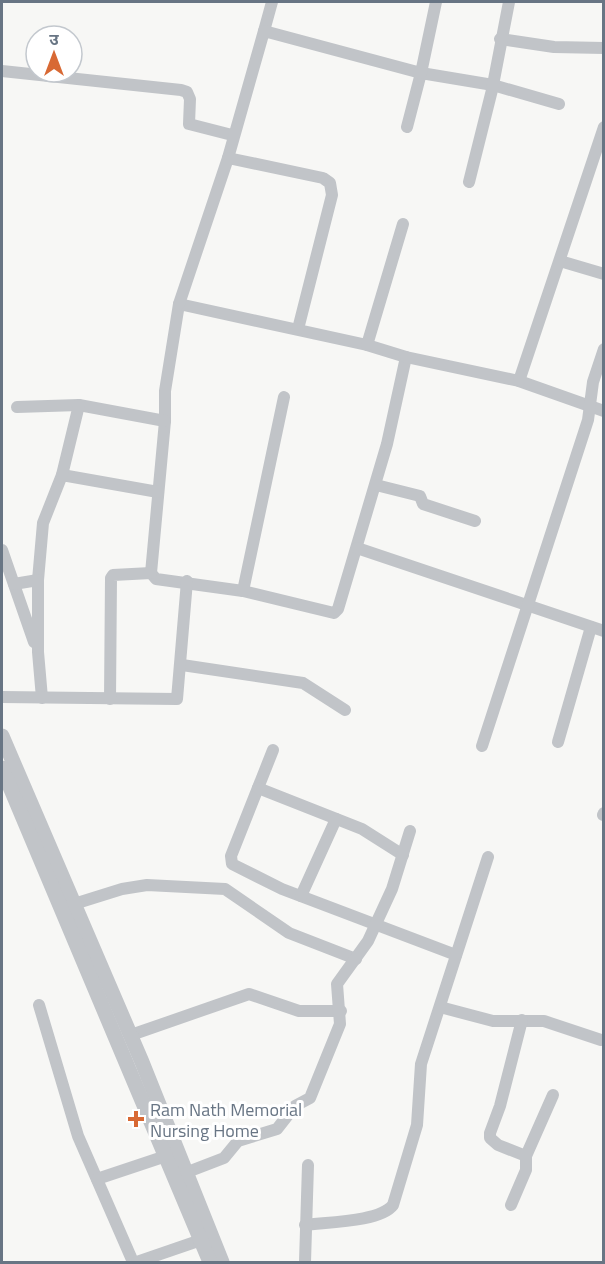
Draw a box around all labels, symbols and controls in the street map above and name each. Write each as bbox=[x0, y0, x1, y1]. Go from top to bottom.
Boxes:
north arrow bbox=[24, 24, 84, 84]
text: उ bbox=[49, 27, 59, 51]
place label: Ram Nath Memorial Nursing Home bbox=[150, 1096, 302, 1144]
marker: Ram Nath Memorial Nursing Home bbox=[127, 1110, 145, 1128]

